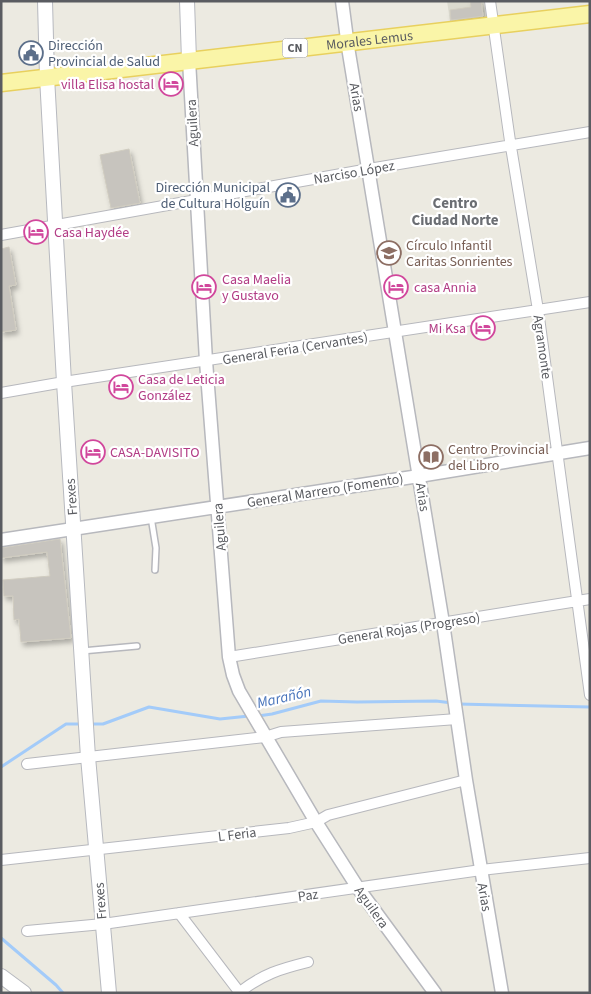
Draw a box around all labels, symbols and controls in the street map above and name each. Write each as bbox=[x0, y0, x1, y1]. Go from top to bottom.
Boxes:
street label: Morales Lemus bbox=[325, 26, 414, 56]
place label: Dirección Provincial de Salud bbox=[48, 36, 160, 72]
road number: CN bbox=[282, 38, 308, 58]
public building icon: Dirección Provincial de Salud bbox=[18, 40, 44, 66]
hotel icon: villa Elisa hostal bbox=[158, 71, 184, 97]
place label: villa Elisa hostal bbox=[61, 75, 154, 95]
street label: Arias bbox=[344, 81, 368, 113]
street label: Aguilera bbox=[182, 99, 204, 147]
street label: Narciso López bbox=[312, 156, 396, 190]
place label: Dirección Municipal de Cultura Holguín bbox=[155, 178, 270, 214]
public building icon: Dirección Municipal de Cultura Holguín bbox=[275, 182, 301, 208]
district label: Centro Ciudad Norte bbox=[412, 193, 499, 231]
hotel icon: Casa Haydée bbox=[23, 219, 49, 245]
place label: Casa Haydée bbox=[54, 223, 129, 243]
place label: Círculo Infantil Caritas Sonrientes bbox=[406, 236, 513, 272]
school or university icon: Círculo Infantil Caritas Sonrientes bbox=[376, 240, 402, 266]
place label: Casa Maelia y Gustavo bbox=[222, 270, 291, 306]
hotel icon: Casa Maelia y Gustavo bbox=[191, 274, 217, 300]
hotel icon: casa Annia bbox=[383, 274, 409, 300]
place label: casa Annia bbox=[414, 278, 476, 298]
street label: Agramonte bbox=[528, 314, 556, 381]
hotel icon: Mi Ksa bbox=[470, 315, 496, 341]
place label: Mi Ksa bbox=[429, 319, 466, 339]
street label: General Feria (Cervantes) bbox=[221, 328, 369, 370]
place label: Casa de Leticia González bbox=[138, 370, 225, 406]
hotel icon: Casa de Leticia González bbox=[108, 374, 134, 400]
hotel icon: CASA-DAVISITO bbox=[80, 439, 106, 465]
place label: Centro Provincial del Libro bbox=[448, 440, 549, 476]
place label: CASA-DAVISITO bbox=[110, 443, 199, 463]
library icon: Centro Provincial del Libro bbox=[418, 444, 444, 470]
street label: General Marrero (Fomento) bbox=[245, 469, 405, 513]
street label: Frexes bbox=[61, 478, 83, 516]
street label: Arias bbox=[410, 481, 434, 513]
street label: Aguilera bbox=[208, 502, 232, 551]
street label: General Rojas (Progreso) bbox=[337, 608, 482, 650]
water label: Marañón bbox=[255, 681, 313, 714]
street label: L Feria bbox=[217, 823, 258, 847]
street label: Frexes bbox=[89, 881, 113, 920]
street label: Arias bbox=[472, 881, 496, 913]
street label: Aguilera bbox=[349, 882, 393, 933]
street label: Paz bbox=[297, 885, 320, 907]

